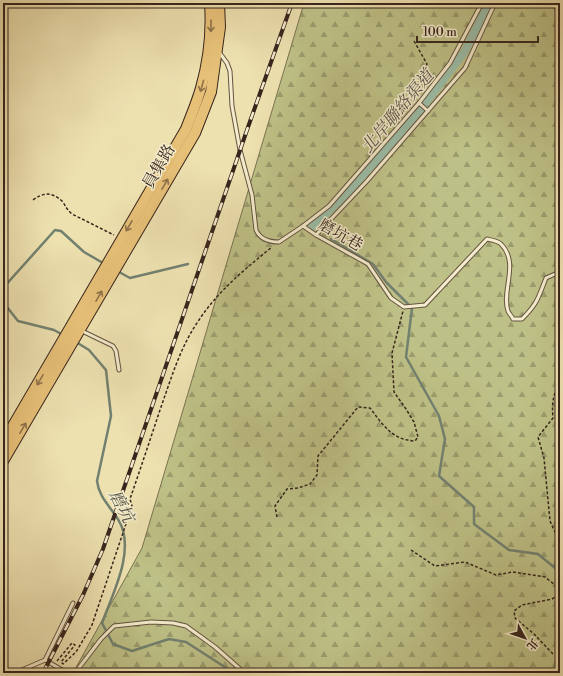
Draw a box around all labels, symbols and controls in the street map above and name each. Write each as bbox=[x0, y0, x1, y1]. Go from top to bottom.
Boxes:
scale bar bbox=[417, 18, 538, 44]
one-way arrow bbox=[207, 19, 215, 32]
text: 100 m bbox=[423, 25, 457, 40]
water label: 北岸聯絡渠道 bbox=[357, 64, 440, 158]
one-way arrow bbox=[198, 80, 205, 93]
street label: 員集路 bbox=[138, 141, 180, 192]
one-way arrow bbox=[161, 178, 169, 190]
street label: 磨坑巷 bbox=[315, 214, 366, 256]
one-way arrow bbox=[125, 220, 133, 232]
one-way arrow bbox=[96, 290, 104, 302]
one-way arrow bbox=[35, 374, 43, 386]
one-way arrow bbox=[19, 422, 27, 434]
water label: 磨坑 bbox=[103, 486, 140, 529]
north arrow bbox=[505, 618, 545, 658]
text: 北 bbox=[523, 635, 541, 652]

